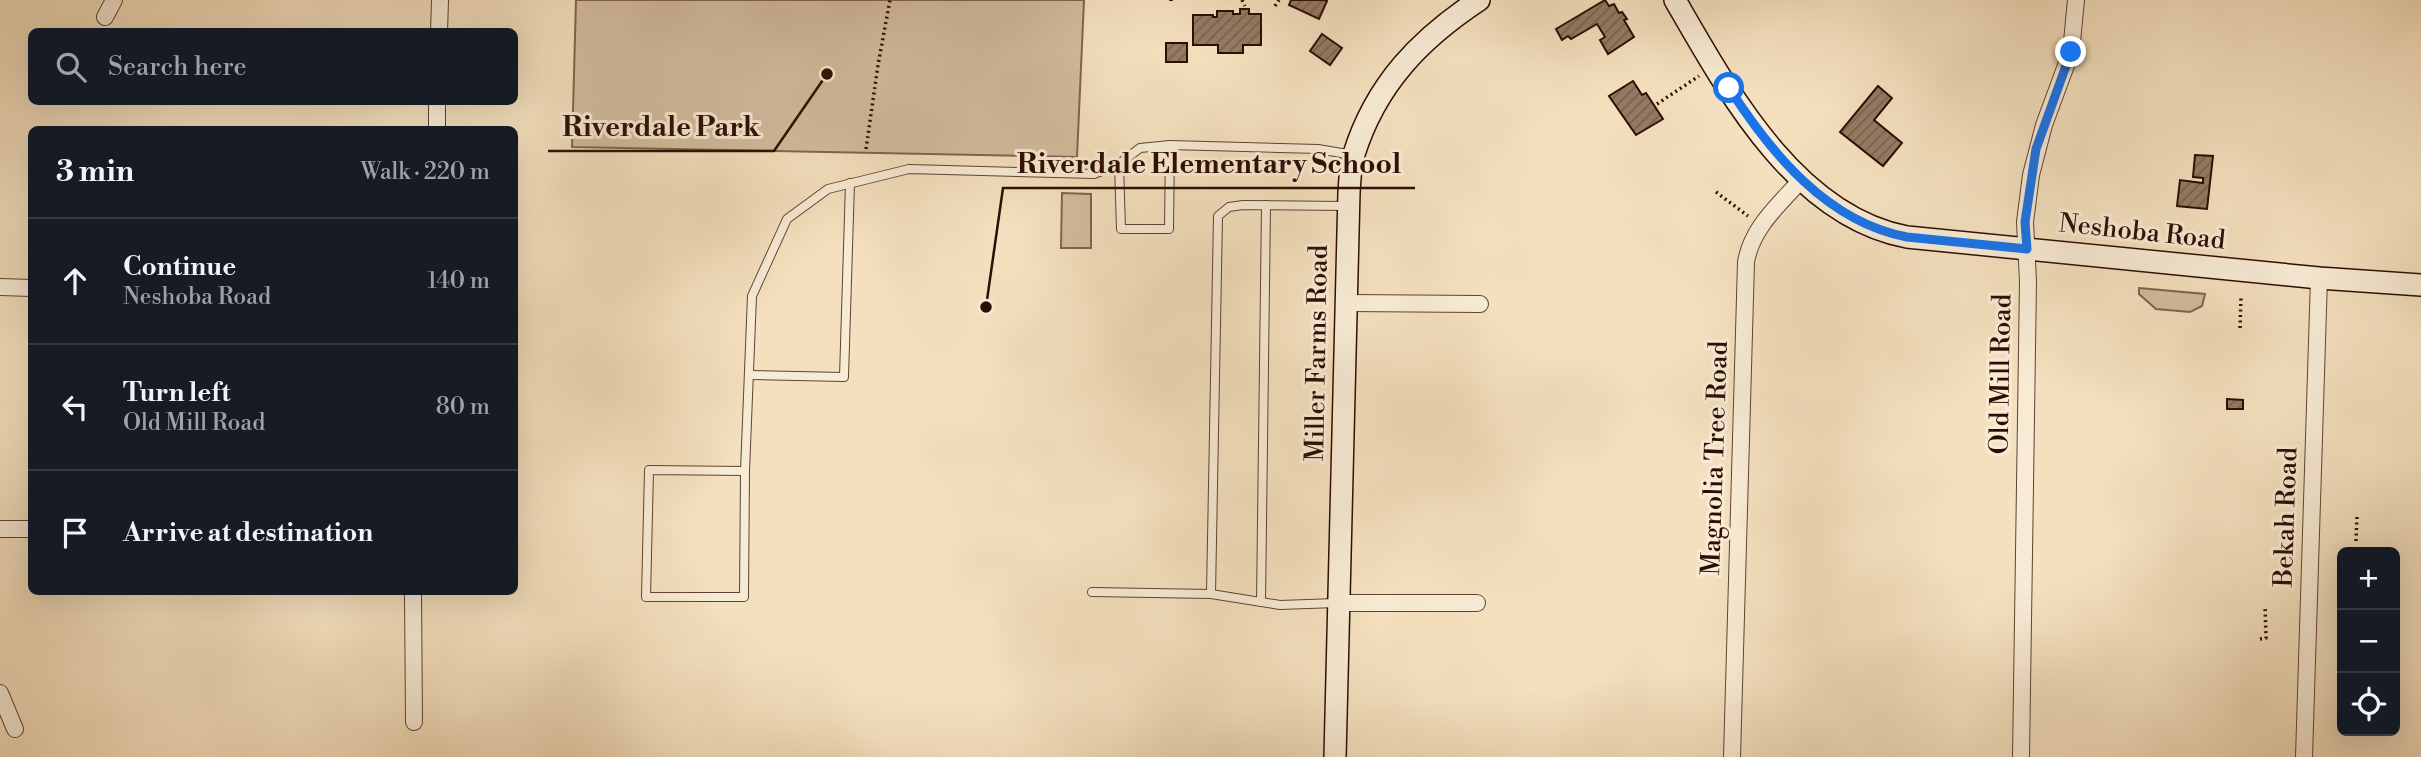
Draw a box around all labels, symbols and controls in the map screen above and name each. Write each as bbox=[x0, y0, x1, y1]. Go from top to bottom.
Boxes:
search box bbox=[28, 28, 518, 105]
route end bbox=[2055, 36, 2086, 67]
icon: search bbox=[52, 48, 90, 86]
text: Search here bbox=[108, 51, 247, 83]
route start bbox=[1713, 72, 1744, 103]
callout: Riverdale Park bbox=[548, 102, 774, 151]
text: Riverdale Park bbox=[562, 110, 761, 145]
callout: Riverdale Elementary School bbox=[1003, 139, 1415, 188]
text: Riverdale Elementary School bbox=[1017, 147, 1401, 182]
text: 3 min bbox=[56, 153, 134, 191]
text: Walk · 220 m bbox=[361, 158, 490, 186]
street label: Neshoba Road bbox=[2057, 207, 2227, 257]
street label: Miller Farms Road bbox=[1299, 244, 1335, 462]
text: Continue bbox=[123, 251, 236, 283]
icon: ahead bbox=[56, 262, 94, 300]
text: 140 m bbox=[427, 267, 490, 295]
text: Neshoba Road bbox=[123, 283, 271, 311]
street label: Old Mill Road bbox=[1984, 293, 2018, 455]
street label: Magnolia Tree Road bbox=[1695, 340, 1735, 576]
text: Turn left bbox=[123, 377, 231, 409]
icon: left bbox=[56, 388, 94, 426]
text: 80 m bbox=[436, 393, 490, 421]
text: Old Mill Road bbox=[123, 409, 265, 437]
street label: Bekah Road bbox=[2268, 446, 2304, 589]
icon: arrive bbox=[56, 514, 94, 552]
text: Arrive at destination bbox=[123, 517, 373, 549]
map controls bbox=[2337, 547, 2400, 736]
button: + bbox=[2337, 547, 2400, 610]
button: − bbox=[2337, 610, 2400, 673]
button: locate bbox=[2337, 673, 2400, 736]

